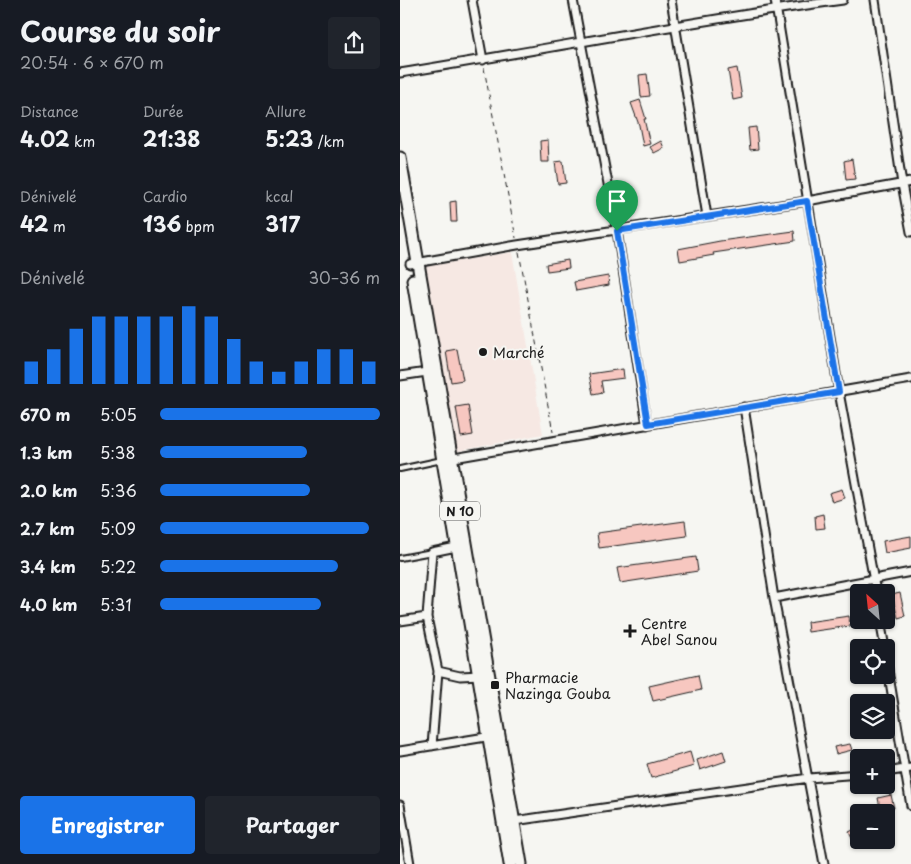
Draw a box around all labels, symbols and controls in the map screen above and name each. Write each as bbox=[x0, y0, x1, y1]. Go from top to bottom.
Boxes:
text: Course du soir bbox=[20, 9, 220, 52]
button: share bbox=[328, 17, 380, 69]
text: 20:54 · 6 × 670 m bbox=[20, 50, 164, 74]
text: Distance bbox=[20, 101, 79, 122]
text: Durée bbox=[143, 101, 184, 122]
text: Allure bbox=[265, 101, 306, 122]
text: 4.02 bbox=[20, 122, 70, 154]
text: 21:38 bbox=[143, 122, 201, 154]
text: 5:23 bbox=[265, 122, 313, 154]
text: km bbox=[70, 131, 95, 152]
text: /km bbox=[313, 131, 345, 152]
pin bbox=[596, 180, 638, 231]
text: Dénivelé bbox=[20, 186, 77, 207]
text: Cardio bbox=[143, 186, 187, 207]
text: kcal bbox=[265, 186, 293, 207]
icon: arrive bbox=[603, 187, 631, 215]
text: 42 bbox=[20, 207, 49, 239]
text: 136 bbox=[143, 207, 181, 239]
text: 317 bbox=[265, 207, 300, 239]
text: m bbox=[49, 216, 66, 237]
text: bpm bbox=[181, 216, 215, 237]
text: Dénivelé bbox=[20, 265, 85, 289]
text: 30–36 m bbox=[308, 265, 380, 289]
place label: Marché bbox=[493, 342, 544, 363]
marker: Marché bbox=[477, 346, 489, 358]
text: 670 m bbox=[20, 402, 71, 426]
text: 5:05 bbox=[100, 402, 137, 426]
text: 1.3 km bbox=[20, 440, 72, 464]
text: 5:38 bbox=[100, 440, 135, 464]
text: 2.0 km bbox=[20, 478, 77, 502]
text: 5:36 bbox=[100, 478, 137, 502]
road number: N 10 bbox=[440, 502, 480, 520]
text: 2.7 km bbox=[20, 516, 75, 540]
text: 5:09 bbox=[100, 516, 136, 540]
text: 3.4 km bbox=[20, 554, 76, 578]
text: 5:22 bbox=[100, 554, 136, 578]
north arrow bbox=[850, 584, 895, 629]
map controls bbox=[850, 584, 895, 849]
text: 4.0 km bbox=[20, 592, 77, 616]
text: 5:31 bbox=[100, 592, 132, 616]
place label: Centre Abel Sanou bbox=[641, 613, 717, 650]
marker: Centre Abel Sanou bbox=[623, 624, 637, 638]
button: locate bbox=[850, 639, 895, 684]
place label: Pharmacie Nazinga Gouba bbox=[505, 667, 611, 704]
marker: Pharmacie Nazinga Gouba bbox=[489, 679, 501, 691]
button: layers bbox=[850, 694, 895, 739]
button: + bbox=[850, 749, 895, 794]
button: Enregistrer bbox=[20, 796, 195, 854]
button: Partager bbox=[205, 796, 380, 854]
button: − bbox=[850, 804, 895, 849]

